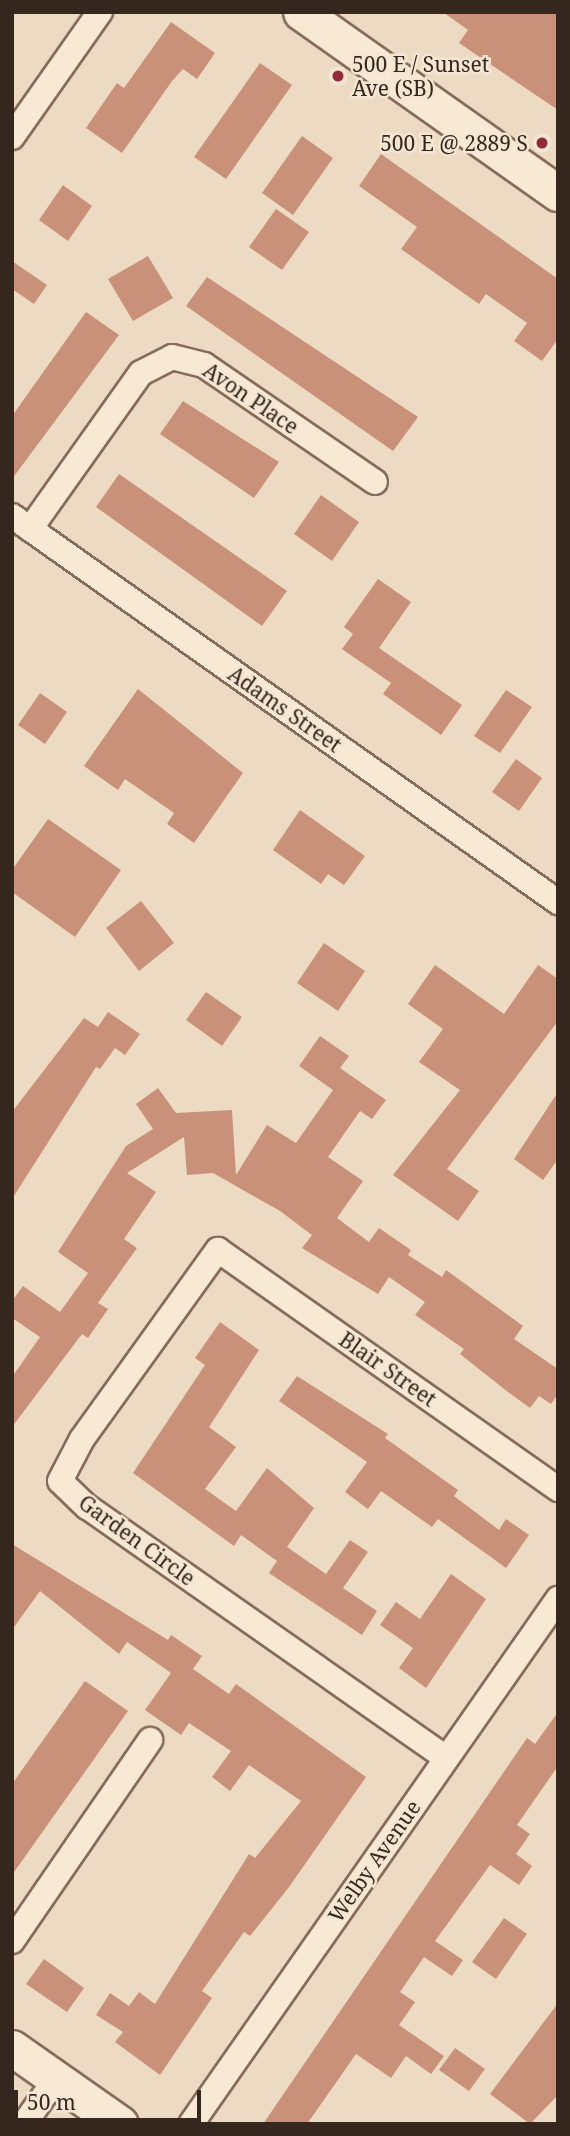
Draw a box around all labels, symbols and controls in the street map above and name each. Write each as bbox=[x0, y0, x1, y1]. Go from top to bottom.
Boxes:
place label: 500 E / Sunset Ave (SB) bbox=[352, 51, 489, 101]
marker: 500 E / Sunset Ave (SB) bbox=[330, 68, 346, 84]
place label: 500 E @ 2889 S bbox=[380, 130, 528, 156]
marker: 500 E @ 2889 S bbox=[534, 135, 550, 151]
street label: Avon Place bbox=[199, 357, 303, 439]
street label: Adams Street bbox=[224, 661, 346, 757]
street label: Blair Street bbox=[335, 1326, 441, 1412]
street label: Garden Circle bbox=[74, 1489, 200, 1591]
street label: Welby Avenue bbox=[323, 1795, 425, 1927]
scale bar bbox=[18, 2076, 205, 2120]
text: 50 m bbox=[27, 2088, 76, 2116]

